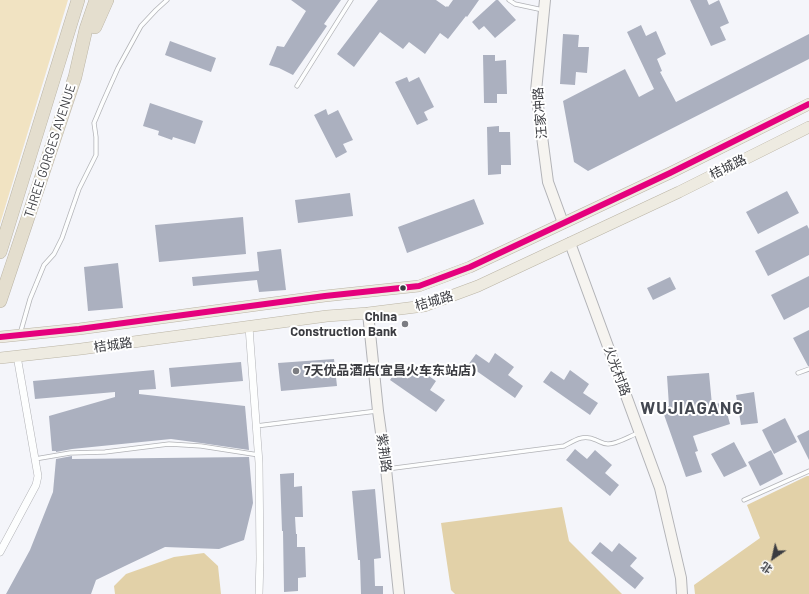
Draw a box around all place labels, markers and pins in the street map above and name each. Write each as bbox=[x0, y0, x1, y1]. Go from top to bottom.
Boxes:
unlabelled marker bbox=[398, 283, 408, 293]
place label: China Construction Bank bbox=[290, 309, 397, 340]
marker: China Construction Bank bbox=[400, 319, 410, 329]
place label: 7天优品酒店(宜昌火车东站店) bbox=[304, 363, 475, 379]
marker: 7天优品酒店(宜昌火车东站店) bbox=[291, 366, 301, 376]

